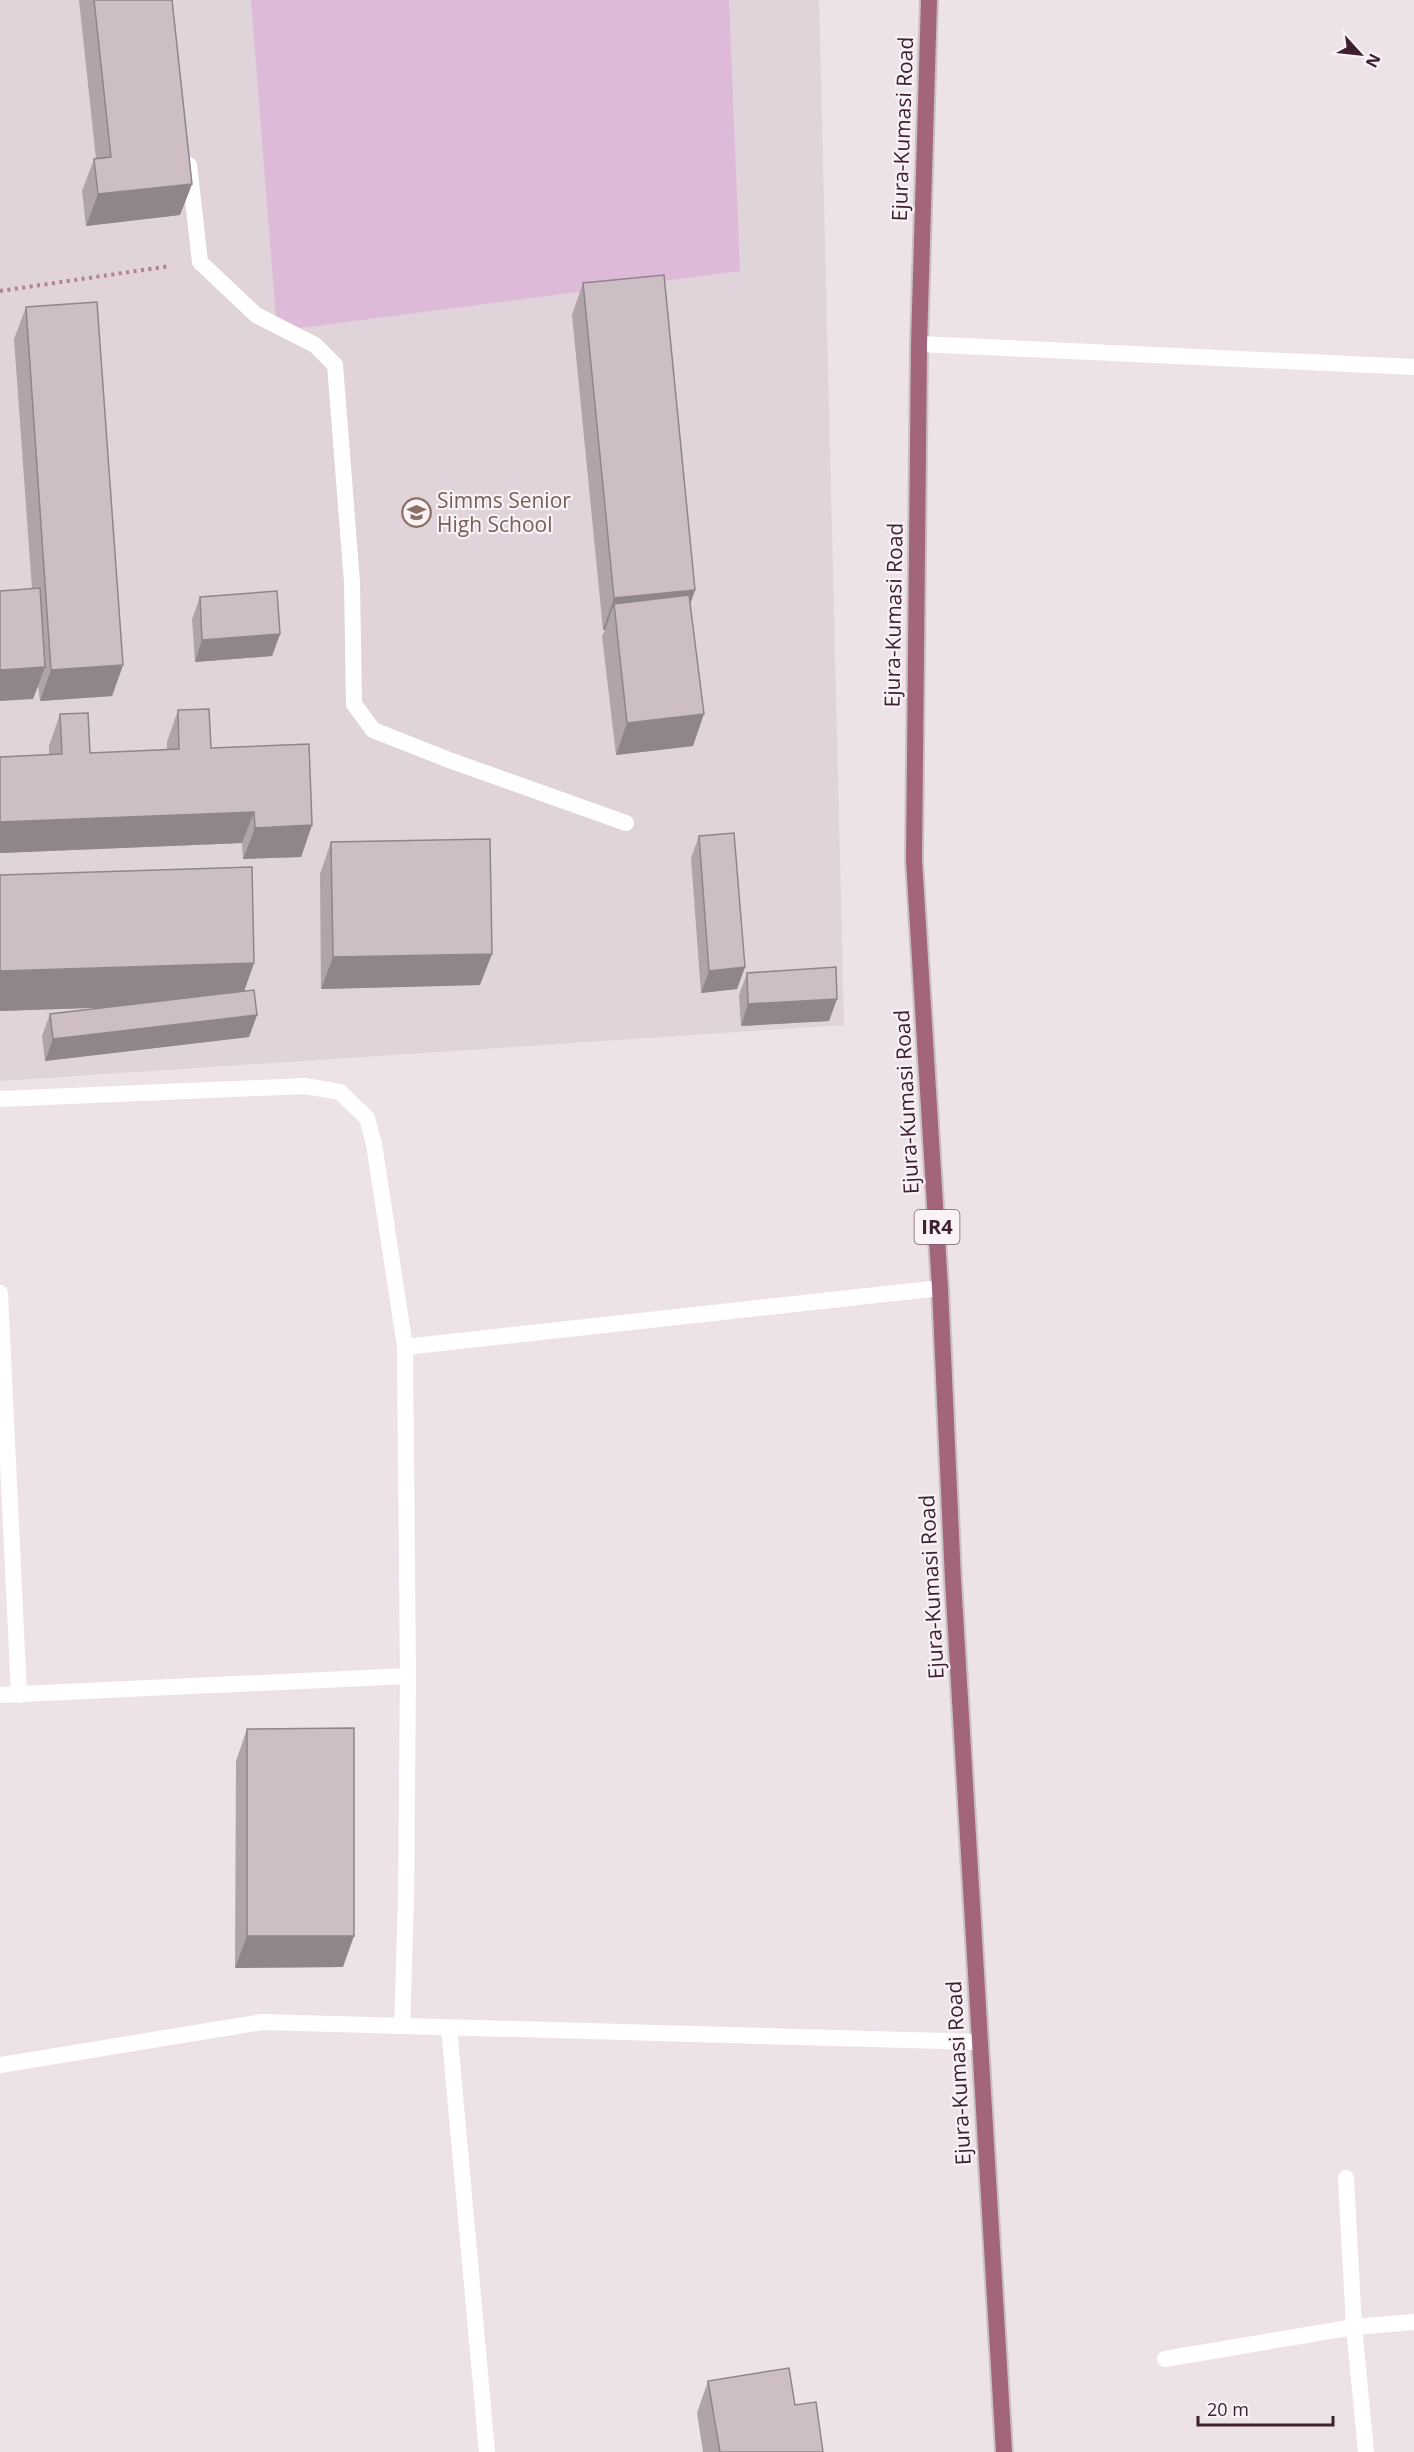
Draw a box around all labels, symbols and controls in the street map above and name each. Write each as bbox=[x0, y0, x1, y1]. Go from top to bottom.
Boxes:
north arrow bbox=[1330, 24, 1390, 84]
street label: Ejura-Kumasi Road bbox=[885, 36, 919, 222]
text: N bbox=[1361, 50, 1386, 72]
place label: Simms Senior High School bbox=[437, 486, 571, 538]
school or university icon: Simms Senior High School bbox=[400, 497, 432, 529]
street label: Ejura-Kumasi Road bbox=[877, 522, 909, 708]
street label: Ejura-Kumasi Road bbox=[887, 1009, 925, 1195]
road number: IR4 bbox=[914, 1210, 960, 1244]
street label: Ejura-Kumasi Road bbox=[912, 1494, 950, 1680]
street label: Ejura-Kumasi Road bbox=[939, 1980, 977, 2166]
scale bar bbox=[1198, 2389, 1333, 2427]
text: 20 m bbox=[1207, 2397, 1249, 2421]

